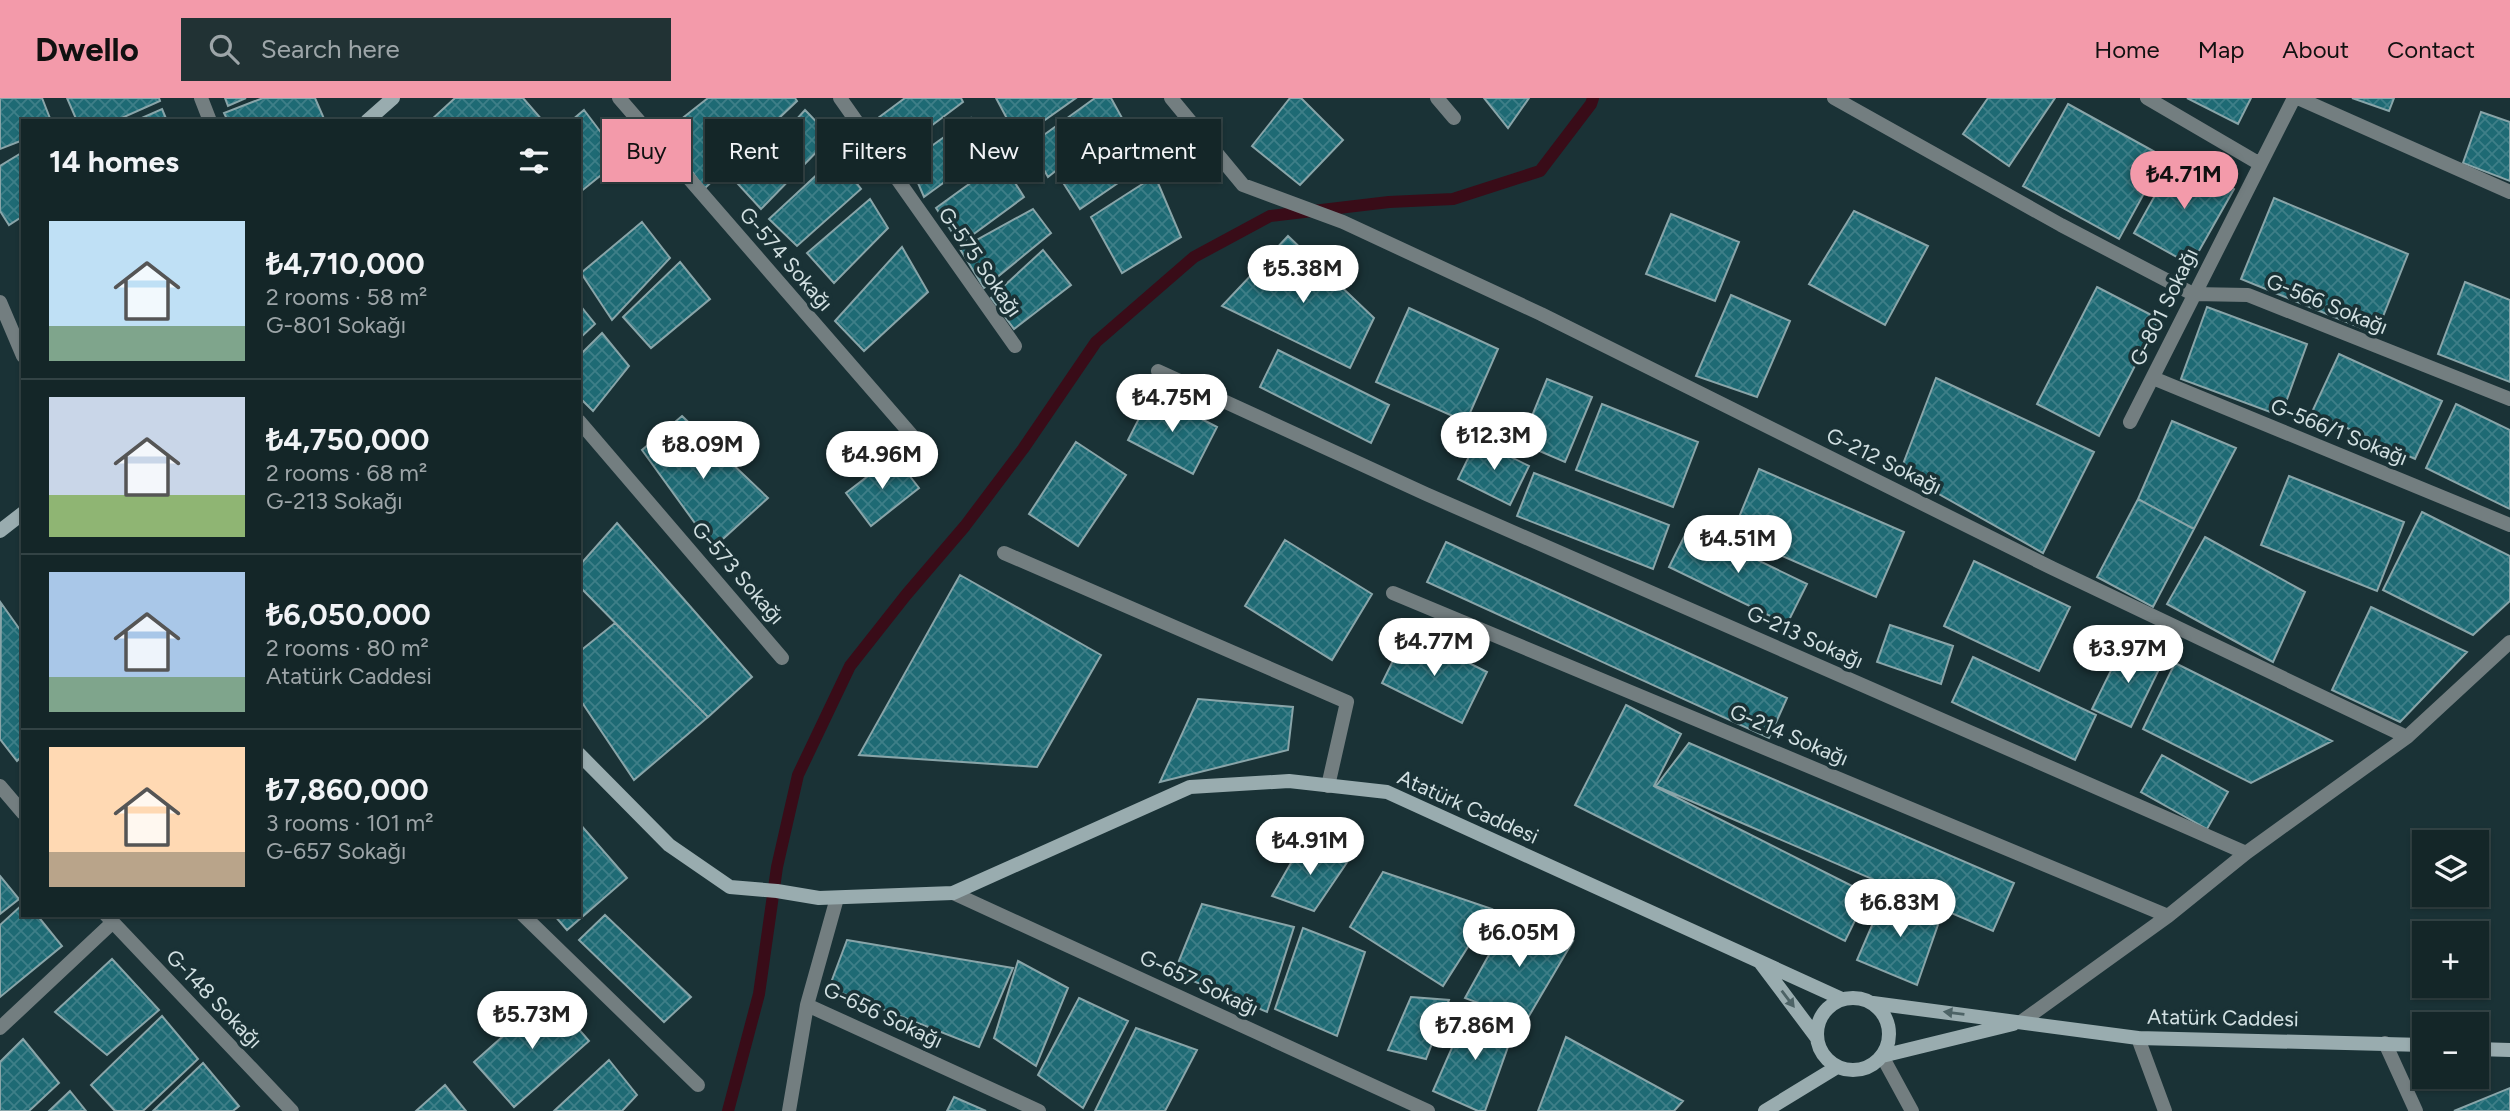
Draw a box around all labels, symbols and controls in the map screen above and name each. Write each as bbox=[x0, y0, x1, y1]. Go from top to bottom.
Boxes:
search box bbox=[181, 18, 671, 81]
text: Dwello bbox=[35, 30, 139, 69]
icon: search bbox=[205, 30, 243, 68]
text: Search here bbox=[261, 33, 400, 65]
text: Home bbox=[2094, 35, 2160, 64]
text: Map bbox=[2198, 35, 2244, 64]
text: About bbox=[2282, 35, 2349, 64]
text: Contact bbox=[2387, 35, 2475, 64]
chip: Buy bbox=[602, 119, 691, 182]
chip: Rent bbox=[705, 119, 803, 182]
chip: Filters bbox=[817, 119, 931, 182]
chip: New bbox=[945, 119, 1043, 182]
chip: Apartment bbox=[1057, 119, 1221, 182]
icon: filters bbox=[515, 142, 553, 180]
text: 14 homes bbox=[49, 143, 179, 180]
pin: ₺4.71M bbox=[2127, 152, 2241, 211]
text: ₺4.71M bbox=[2146, 160, 2222, 188]
street label: G-574 Sokağı bbox=[735, 202, 838, 316]
street label: G-575 Sokağı bbox=[933, 202, 1027, 321]
street label: G-801 Sokağı bbox=[2124, 244, 2203, 370]
text: ₺4,710,000 bbox=[266, 245, 425, 282]
pin: ₺5.38M bbox=[1246, 246, 1360, 305]
icon: home bbox=[105, 249, 189, 333]
text: ₺5.38M bbox=[1264, 254, 1342, 282]
street label: G-566 Sokağı bbox=[2263, 268, 2392, 339]
text: 2 rooms · 58 m² bbox=[266, 283, 427, 311]
text: G-801 Sokağı bbox=[266, 311, 406, 339]
pin: ₺4.75M bbox=[1115, 374, 1229, 434]
text: ₺4.75M bbox=[1132, 383, 1212, 411]
street label: G-566/1 Sokağı bbox=[2267, 393, 2411, 470]
pin: ₺12.3M bbox=[1437, 412, 1551, 472]
text: ₺4,750,000 bbox=[266, 421, 429, 458]
text: ₺12.3M bbox=[1457, 421, 1531, 449]
pin: ₺8.09M bbox=[646, 422, 760, 481]
street label: G-212 Sokağı bbox=[1823, 422, 1946, 499]
icon: home bbox=[105, 425, 189, 509]
text: ₺8.09M bbox=[663, 430, 743, 458]
pin: ₺4.96M bbox=[825, 432, 939, 491]
text: ₺4.96M bbox=[842, 440, 922, 468]
text: 2 rooms · 68 m² bbox=[266, 459, 427, 487]
text: G-213 Sokağı bbox=[266, 487, 403, 515]
street label: G-573 Sokağı bbox=[687, 516, 790, 629]
pin: ₺4.51M bbox=[1681, 516, 1795, 575]
text: ₺4.51M bbox=[1700, 524, 1776, 552]
text: ₺6,050,000 bbox=[266, 596, 431, 633]
icon: home bbox=[105, 600, 189, 684]
street label: G-213 Sokağı bbox=[1743, 600, 1867, 673]
pin: ₺4.77M bbox=[1377, 618, 1491, 678]
pin: ₺3.97M bbox=[2071, 626, 2185, 685]
text: ₺4.77M bbox=[1395, 627, 1473, 655]
text: 2 rooms · 80 m² bbox=[266, 634, 429, 662]
text: ₺3.97M bbox=[2089, 634, 2167, 662]
text: Atatürk Caddesi bbox=[266, 662, 432, 690]
street label: G-214 Sokağı bbox=[1726, 698, 1852, 771]
street label: Atatürk Caddesi bbox=[1394, 764, 1543, 849]
text: ₺7,860,000 bbox=[266, 771, 429, 808]
icon: home bbox=[105, 775, 189, 859]
text: 3 rooms · 101 m² bbox=[266, 809, 433, 837]
pin: ₺4.91M bbox=[1253, 818, 1367, 877]
text: ₺4.91M bbox=[1272, 826, 1348, 854]
map controls bbox=[2412, 830, 2489, 1089]
button: layers bbox=[2412, 830, 2489, 907]
text: G-657 Sokağı bbox=[266, 837, 406, 865]
pin: ₺6.83M bbox=[1843, 880, 1957, 939]
text: ₺6.83M bbox=[1861, 888, 1939, 916]
pin: ₺6.05M bbox=[1462, 910, 1576, 969]
text: ₺6.05M bbox=[1479, 918, 1559, 946]
button: + bbox=[2412, 921, 2489, 998]
street label: G-148 Sokağı bbox=[161, 944, 268, 1053]
street label: G-657 Sokağı bbox=[1136, 944, 1263, 1021]
street label: G-656 Sokağı bbox=[820, 976, 947, 1053]
one-way arrow bbox=[1780, 990, 1795, 1008]
pin: ₺5.73M bbox=[475, 992, 589, 1051]
text: ₺5.73M bbox=[493, 1000, 571, 1028]
pin: ₺7.86M bbox=[1418, 1002, 1532, 1062]
street label: Atatürk Caddesi bbox=[2147, 1004, 2299, 1031]
one-way arrow bbox=[1943, 1008, 1965, 1019]
text: ₺7.86M bbox=[1436, 1011, 1514, 1039]
button: − bbox=[2412, 1012, 2489, 1089]

